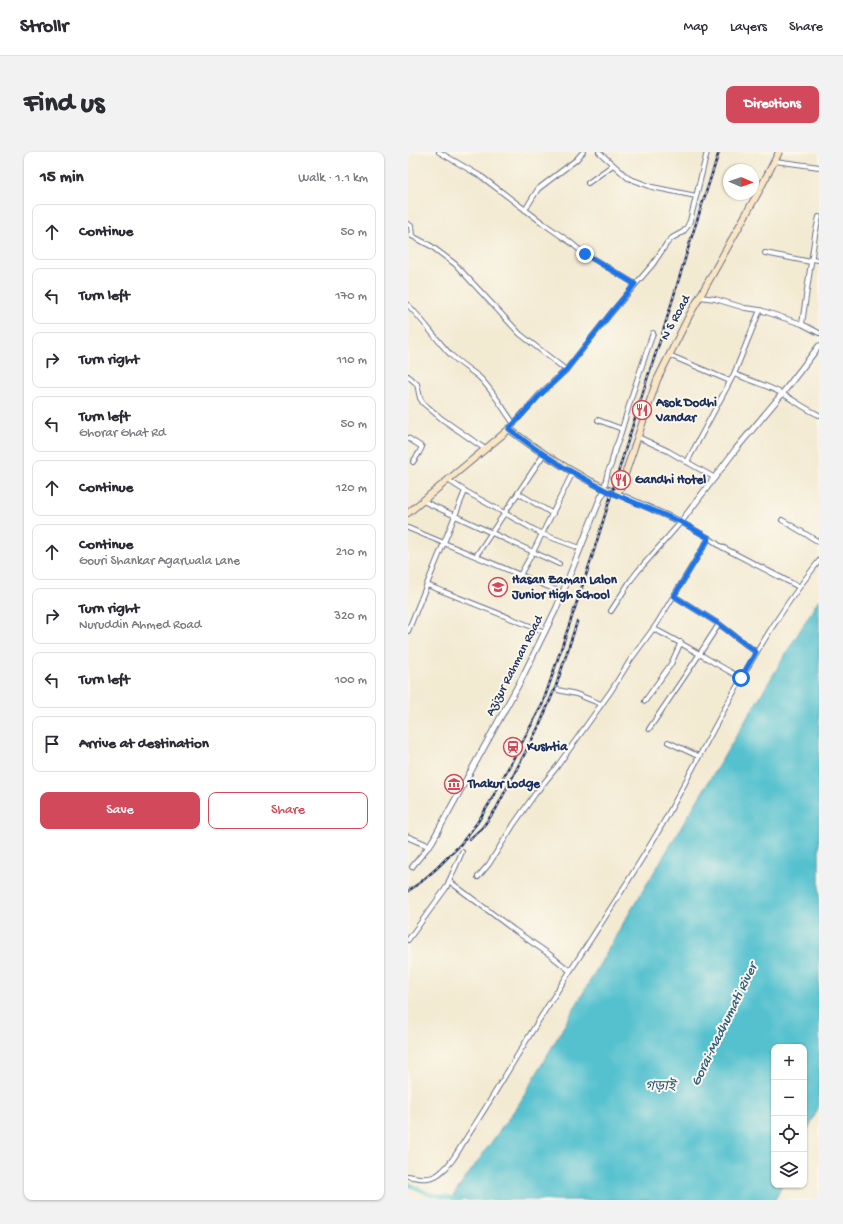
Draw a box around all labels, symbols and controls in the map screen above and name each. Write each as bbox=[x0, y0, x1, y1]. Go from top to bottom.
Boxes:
text: Strollr bbox=[20, 16, 68, 39]
text: Map bbox=[684, 19, 708, 36]
text: Layers bbox=[730, 19, 767, 36]
text: Share bbox=[789, 19, 823, 36]
button: Directions bbox=[726, 86, 819, 123]
text: Find us bbox=[24, 88, 104, 121]
north arrow bbox=[723, 164, 759, 200]
text: 15 min bbox=[40, 168, 84, 188]
text: Walk · 1.1 km bbox=[298, 171, 368, 186]
icon: ahead bbox=[41, 221, 63, 243]
text: Continue bbox=[79, 223, 133, 241]
text: 50 m bbox=[340, 225, 367, 240]
route end bbox=[576, 245, 594, 263]
icon: left bbox=[41, 285, 63, 307]
text: Turn left bbox=[79, 287, 130, 305]
text: 170 m bbox=[335, 289, 367, 304]
street label: N S Road bbox=[658, 292, 695, 343]
icon: right bbox=[41, 349, 63, 371]
text: Turn right bbox=[79, 351, 139, 369]
text: 110 m bbox=[337, 353, 367, 368]
place label: Asok Dodhi Vandar bbox=[655, 396, 717, 426]
restaurant icon: Asok Dodhi Vandar bbox=[631, 399, 653, 421]
text: Turn left bbox=[79, 408, 130, 426]
icon: left bbox=[41, 413, 63, 435]
text: 50 m bbox=[340, 417, 367, 432]
text: Ghorar Ghat Rd bbox=[79, 426, 166, 441]
restaurant icon: Gandhi Hotel bbox=[610, 469, 632, 491]
place label: Gandhi Hotel bbox=[635, 473, 706, 488]
icon: ahead bbox=[41, 477, 63, 499]
text: Continue bbox=[79, 479, 133, 497]
text: 120 m bbox=[336, 481, 367, 496]
text: Continue bbox=[79, 536, 133, 554]
icon: ahead bbox=[41, 541, 63, 563]
text: 210 m bbox=[336, 545, 367, 560]
text: Gouri Shankar Agarwala Lane bbox=[79, 554, 240, 569]
place label: Hasan Zaman Lalon Junior High School bbox=[511, 573, 618, 603]
school or university icon: Hasan Zaman Lalon Junior High School bbox=[487, 576, 509, 598]
text: Turn right bbox=[79, 600, 139, 618]
icon: right bbox=[41, 605, 63, 627]
text: 320 m bbox=[334, 609, 367, 624]
street label: Azizur Rahman Road bbox=[483, 612, 547, 719]
text: Nuruddin Ahmed Road bbox=[79, 618, 201, 633]
icon: left bbox=[41, 669, 63, 691]
route start bbox=[732, 669, 750, 687]
text: Turn left bbox=[79, 671, 130, 689]
text: 100 m bbox=[335, 673, 367, 688]
icon: arrive bbox=[41, 733, 63, 755]
text: Arrive at destination bbox=[79, 735, 209, 753]
station icon: Kushtia bbox=[502, 736, 524, 758]
place label: Kushtia bbox=[526, 740, 568, 755]
museum icon: Thakur Lodge bbox=[443, 773, 465, 795]
place label: Thakur Lodge bbox=[467, 777, 541, 792]
button: Save bbox=[40, 792, 200, 829]
button: Share bbox=[208, 792, 368, 829]
water label: Gorai-Madhumati River bbox=[688, 958, 763, 1089]
map controls bbox=[771, 1044, 807, 1188]
button: + bbox=[771, 1044, 807, 1080]
water label: গড়াই bbox=[645, 1077, 678, 1096]
button: − bbox=[771, 1080, 807, 1116]
button: locate bbox=[771, 1116, 807, 1152]
button: layers bbox=[771, 1152, 807, 1188]

